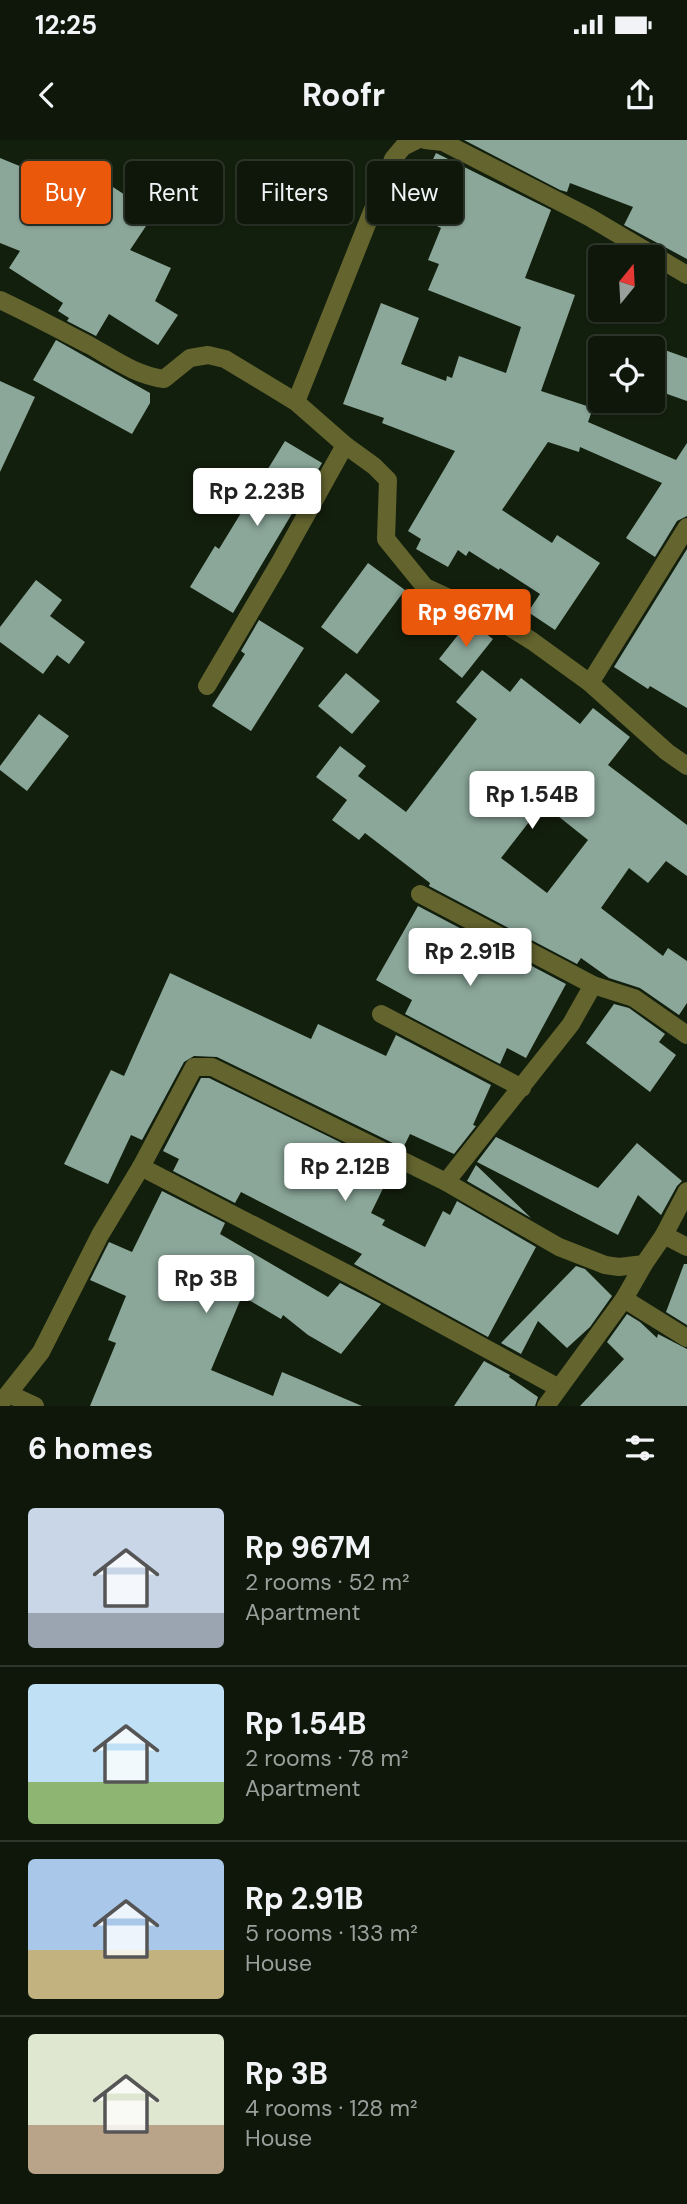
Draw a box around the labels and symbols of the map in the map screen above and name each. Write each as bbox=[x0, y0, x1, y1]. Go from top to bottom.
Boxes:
north arrow bbox=[588, 245, 665, 322]
pin: Rp 2.23B bbox=[185, 468, 329, 528]
pin: Rp 967M bbox=[401, 589, 531, 649]
pin: Rp 1.54B bbox=[460, 772, 604, 831]
pin: Rp 2.91B bbox=[398, 928, 542, 988]
pin: Rp 2.12B bbox=[273, 1144, 417, 1203]
pin: Rp 3B bbox=[157, 1256, 255, 1315]

